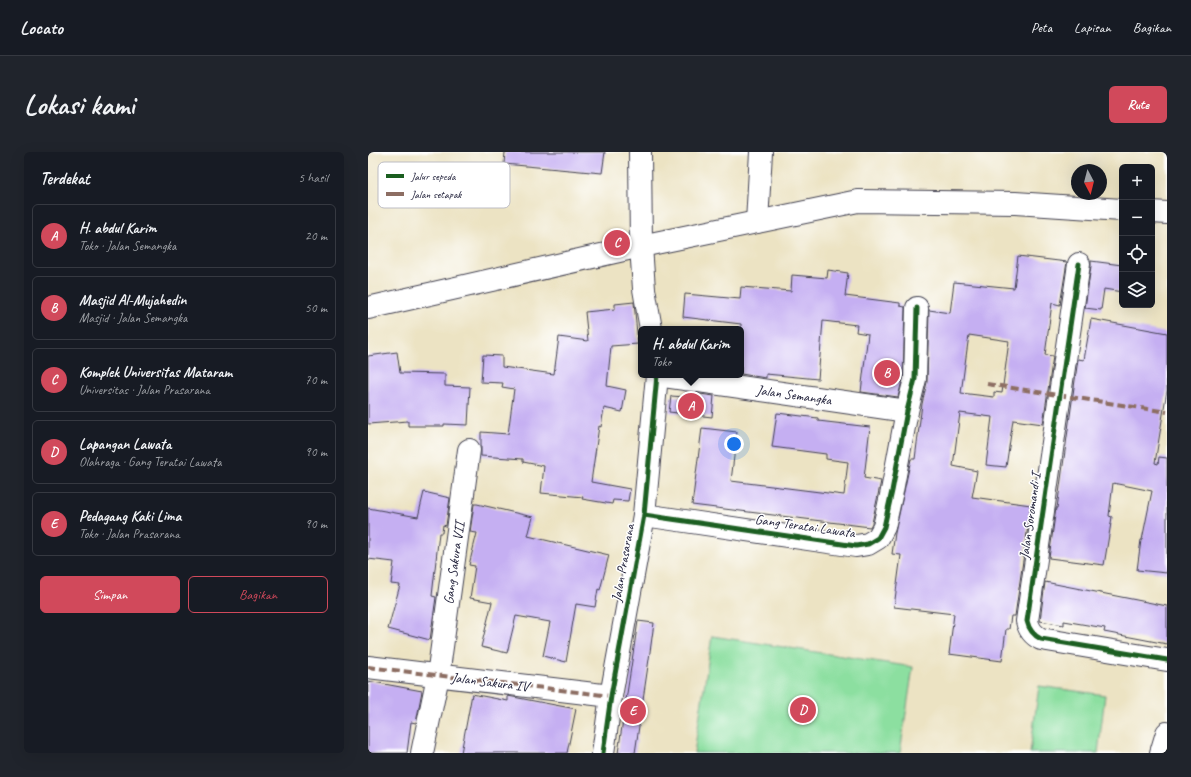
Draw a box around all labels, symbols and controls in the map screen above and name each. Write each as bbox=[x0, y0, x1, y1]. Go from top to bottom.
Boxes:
text: Locato bbox=[20, 16, 63, 40]
text: Peta bbox=[1031, 19, 1052, 36]
text: Lapisan bbox=[1074, 19, 1111, 36]
text: Bagikan bbox=[1133, 19, 1171, 36]
button: Rute bbox=[1109, 86, 1167, 123]
text: Lokasi kami bbox=[24, 87, 134, 122]
legend bbox=[378, 162, 510, 208]
north arrow bbox=[1071, 164, 1107, 200]
map controls bbox=[1119, 164, 1155, 308]
button: + bbox=[1119, 164, 1155, 200]
text: Terdekat bbox=[40, 168, 90, 189]
text: Jalur sepeda bbox=[410, 169, 456, 183]
text: 5 hasil bbox=[298, 170, 328, 186]
text: Jalan setapak bbox=[410, 187, 462, 201]
button: − bbox=[1119, 200, 1155, 236]
text: H. abdul Karim bbox=[79, 219, 156, 238]
text: A bbox=[51, 228, 57, 244]
text: 20 m bbox=[305, 228, 327, 244]
pin: C bbox=[604, 228, 630, 258]
button: locate bbox=[1119, 236, 1155, 272]
text: Toko · Jalan Semangka bbox=[79, 238, 176, 254]
button: layers bbox=[1119, 272, 1155, 308]
text: Masjid Al-Mujahedin bbox=[79, 291, 186, 310]
text: B bbox=[51, 300, 57, 316]
text: 50 m bbox=[305, 300, 327, 316]
text: Masjid · Jalan Semangka bbox=[79, 310, 187, 326]
popup bbox=[638, 326, 744, 378]
text: H. abdul Karim bbox=[652, 335, 730, 354]
text: Toko bbox=[652, 354, 671, 370]
pin: B bbox=[874, 358, 900, 388]
text: Komplek Universitas Mataram bbox=[79, 363, 232, 382]
text: C bbox=[51, 372, 57, 388]
text: 70 m bbox=[305, 372, 327, 388]
street label: Jalan Semangka bbox=[755, 381, 834, 409]
text: Universitas · Jalan Prasarana bbox=[79, 382, 210, 398]
pin: A bbox=[678, 391, 704, 421]
your location bbox=[724, 434, 744, 454]
text: Lapangan Lawata bbox=[79, 435, 171, 454]
text: D bbox=[50, 444, 58, 460]
text: 90 m bbox=[305, 444, 327, 460]
text: Olahraga · Gang Teratai Lawata bbox=[79, 454, 221, 470]
street label: Jalan Soromandi I bbox=[1015, 469, 1045, 561]
text: Pedagang Kaki Lima bbox=[79, 507, 181, 526]
street label: Gang Teratai Lawata bbox=[754, 511, 857, 542]
text: E bbox=[51, 516, 57, 532]
text: 90 m bbox=[305, 516, 327, 532]
street label: Gang Sakura VII bbox=[440, 517, 469, 605]
street label: Jalan Prasarana bbox=[608, 522, 638, 604]
text: Toko · Jalan Prasarana bbox=[79, 526, 180, 542]
button: Simpan bbox=[40, 576, 180, 613]
button: Bagikan bbox=[188, 576, 328, 613]
street label: Jalan Sakura IV bbox=[449, 669, 533, 696]
pin: D bbox=[790, 695, 816, 725]
pin: E bbox=[620, 696, 646, 726]

